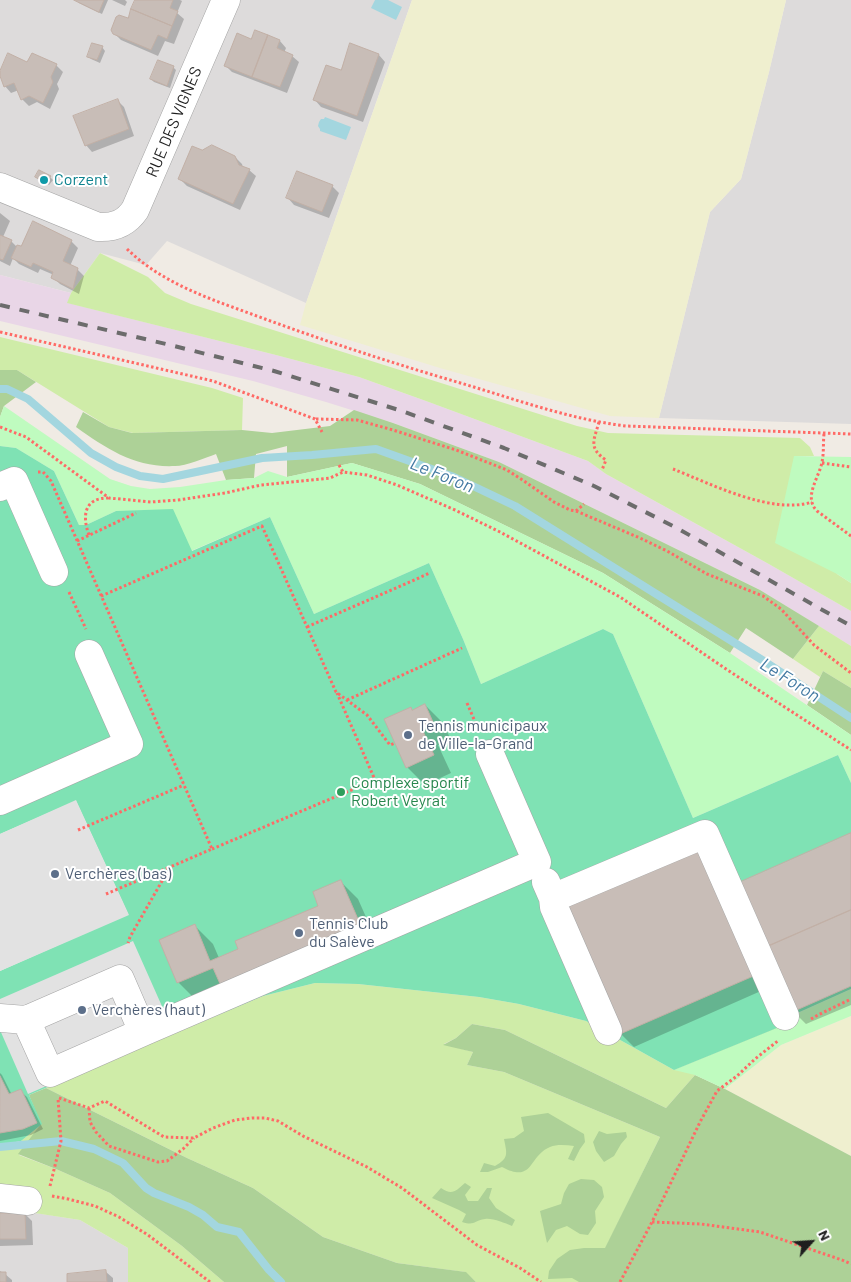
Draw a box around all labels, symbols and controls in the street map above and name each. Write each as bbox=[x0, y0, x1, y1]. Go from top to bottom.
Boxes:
street label: RUE DES VIGNES bbox=[142, 64, 206, 180]
place label: Corzent bbox=[54, 170, 108, 190]
marker: Corzent bbox=[38, 174, 50, 186]
water label: Le Foron bbox=[407, 453, 477, 497]
water label: Le Foron bbox=[756, 653, 824, 707]
place label: Tennis municipaux de Ville-la-Grand bbox=[418, 716, 547, 754]
marker: Tennis municipaux de Ville-la-Grand bbox=[402, 729, 414, 741]
place label: Complexe sportif Robert Veyrat bbox=[351, 773, 469, 811]
marker: Complexe sportif Robert Veyrat bbox=[335, 786, 347, 798]
place label: Verchères (bas) bbox=[65, 864, 171, 884]
marker: Verchères (bas) bbox=[49, 868, 61, 880]
place label: Tennis Club du Salève bbox=[309, 914, 388, 952]
marker: Tennis Club du Salève bbox=[293, 927, 305, 939]
place label: Verchères (haut) bbox=[92, 1000, 205, 1020]
marker: Verchères (haut) bbox=[76, 1004, 88, 1016]
north arrow bbox=[786, 1217, 836, 1267]
text: N bbox=[815, 1227, 835, 1243]

